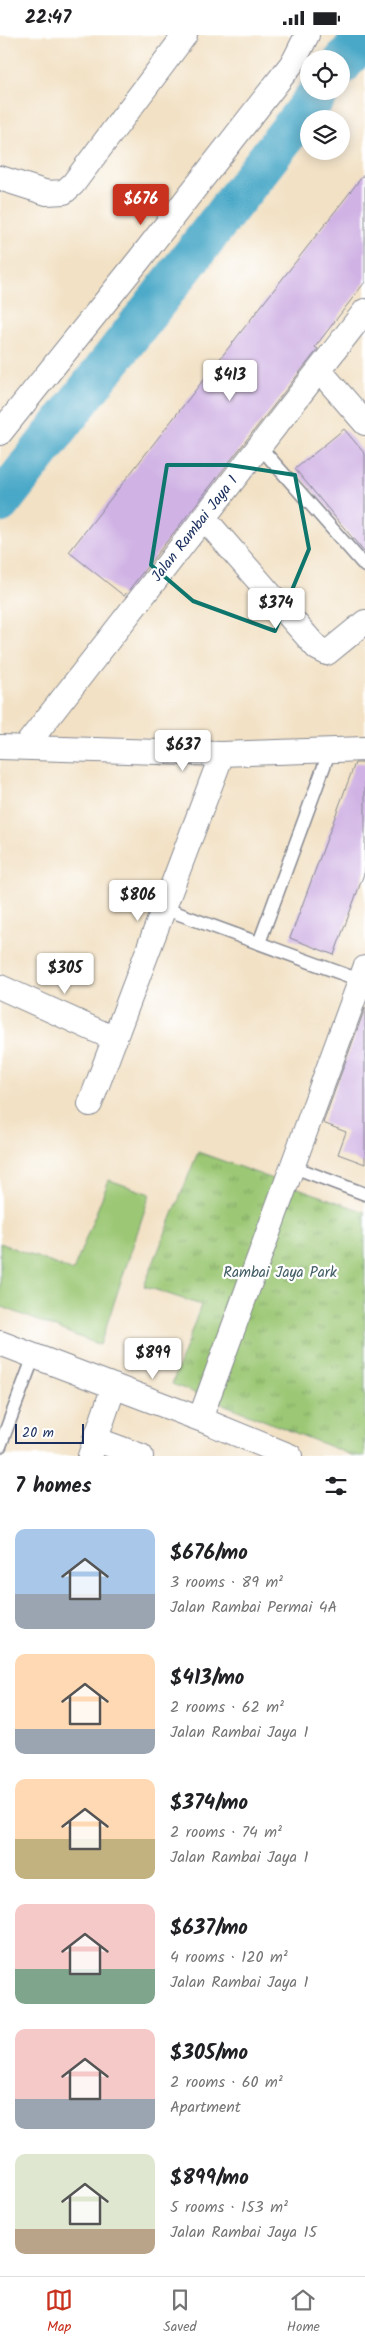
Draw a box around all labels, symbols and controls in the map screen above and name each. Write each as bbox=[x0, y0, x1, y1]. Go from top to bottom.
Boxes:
text: 22:47 bbox=[25, 3, 71, 33]
map controls bbox=[300, 50, 350, 160]
button: locate bbox=[300, 50, 350, 100]
button: layers bbox=[300, 110, 350, 160]
pin: $676 bbox=[111, 183, 171, 226]
text: $676 bbox=[124, 187, 158, 212]
pin: $413 bbox=[200, 359, 260, 402]
text: $413 bbox=[214, 363, 246, 388]
street label: Jalan Rambai Jaya 1 bbox=[146, 470, 245, 588]
pin: $374 bbox=[246, 587, 306, 630]
text: $374 bbox=[259, 591, 293, 616]
pin: $637 bbox=[153, 729, 213, 772]
text: $637 bbox=[166, 733, 200, 758]
pin: $806 bbox=[108, 879, 168, 922]
text: $806 bbox=[120, 883, 156, 908]
pin: $305 bbox=[35, 953, 95, 995]
text: $305 bbox=[48, 956, 82, 981]
park label: Rambai Jaya Park bbox=[223, 1261, 338, 1285]
pin: $899 bbox=[123, 1337, 183, 1380]
text: $899 bbox=[135, 1341, 171, 1366]
scale bar bbox=[15, 1421, 84, 1444]
text: 20 m bbox=[22, 1422, 54, 1444]
text: 7 homes bbox=[15, 1470, 92, 1503]
icon: filters bbox=[322, 1472, 350, 1500]
text: $676/mo bbox=[170, 1537, 248, 1570]
icon: home bbox=[55, 1549, 115, 1609]
text: 3 rooms · 89 m² bbox=[170, 1570, 283, 1595]
text: Jalan Rambai Permai 4A bbox=[170, 1595, 337, 1620]
text: $413/mo bbox=[170, 1662, 244, 1695]
icon: home bbox=[55, 1674, 115, 1734]
text: 2 rooms · 62 m² bbox=[170, 1695, 284, 1720]
text: Jalan Rambai Jaya 1 bbox=[170, 1720, 309, 1745]
text: $374/mo bbox=[170, 1787, 248, 1820]
icon: home bbox=[55, 1799, 115, 1859]
text: 2 rooms · 74 m² bbox=[170, 1820, 282, 1845]
text: Jalan Rambai Jaya 1 bbox=[170, 1845, 309, 1870]
text: $637/mo bbox=[170, 1912, 248, 1945]
icon: home bbox=[55, 1924, 115, 1984]
text: 4 rooms · 120 m² bbox=[170, 1945, 288, 1970]
text: Jalan Rambai Jaya 1 bbox=[170, 1970, 309, 1995]
text: $305/mo bbox=[170, 2037, 248, 2070]
icon: home bbox=[55, 2049, 115, 2109]
text: 2 rooms · 60 m² bbox=[170, 2070, 283, 2095]
text: Apartment bbox=[170, 2095, 241, 2120]
text: $899/mo bbox=[170, 2162, 249, 2195]
icon: home bbox=[55, 2174, 115, 2234]
text: 5 rooms · 153 m² bbox=[170, 2195, 288, 2220]
text: Jalan Rambai Jaya 15 bbox=[170, 2220, 317, 2245]
tab: Map bbox=[45, 2286, 73, 2338]
tab: Saved bbox=[163, 2286, 197, 2338]
tab: Home bbox=[287, 2286, 320, 2338]

